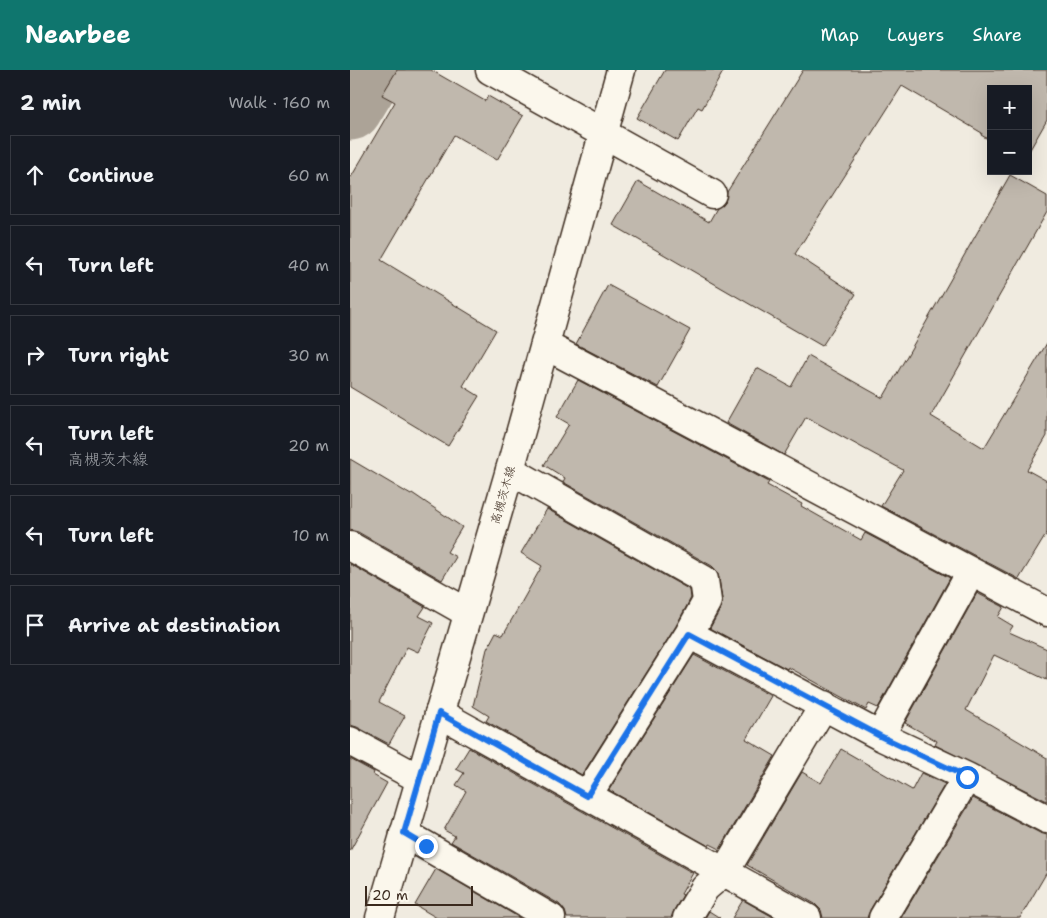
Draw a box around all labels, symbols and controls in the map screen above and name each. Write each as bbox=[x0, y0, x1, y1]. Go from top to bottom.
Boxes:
text: Nearbee bbox=[25, 19, 131, 51]
text: Map bbox=[821, 23, 859, 47]
text: Layers bbox=[887, 23, 944, 47]
text: Share bbox=[972, 23, 1022, 47]
map controls bbox=[987, 85, 1032, 175]
button: + bbox=[987, 85, 1032, 130]
text: 2 min bbox=[20, 89, 81, 117]
text: Walk · 160 m bbox=[229, 92, 330, 113]
button: − bbox=[987, 130, 1032, 175]
icon: ahead bbox=[21, 161, 49, 189]
text: Continue bbox=[68, 163, 154, 188]
text: 60 m bbox=[288, 165, 329, 186]
icon: left bbox=[21, 251, 49, 279]
text: Turn left bbox=[68, 253, 154, 278]
text: 40 m bbox=[287, 255, 329, 276]
icon: right bbox=[21, 341, 49, 369]
text: Turn right bbox=[68, 343, 169, 368]
text: 30 m bbox=[288, 345, 329, 366]
text: Turn left bbox=[68, 421, 154, 446]
icon: left bbox=[21, 431, 49, 459]
text: 20 m bbox=[288, 435, 329, 456]
text: 高槻茨木線 bbox=[68, 449, 148, 470]
street label: 高槻茨木線 bbox=[487, 464, 519, 526]
icon: left bbox=[21, 521, 49, 549]
text: Turn left bbox=[68, 523, 154, 548]
text: 10 m bbox=[292, 525, 329, 546]
icon: arrive bbox=[21, 611, 49, 639]
text: Arrive at destination bbox=[68, 613, 280, 638]
route start bbox=[956, 766, 979, 789]
route end bbox=[415, 835, 438, 858]
scale bar bbox=[365, 883, 472, 906]
text: 20 m bbox=[372, 886, 408, 904]

